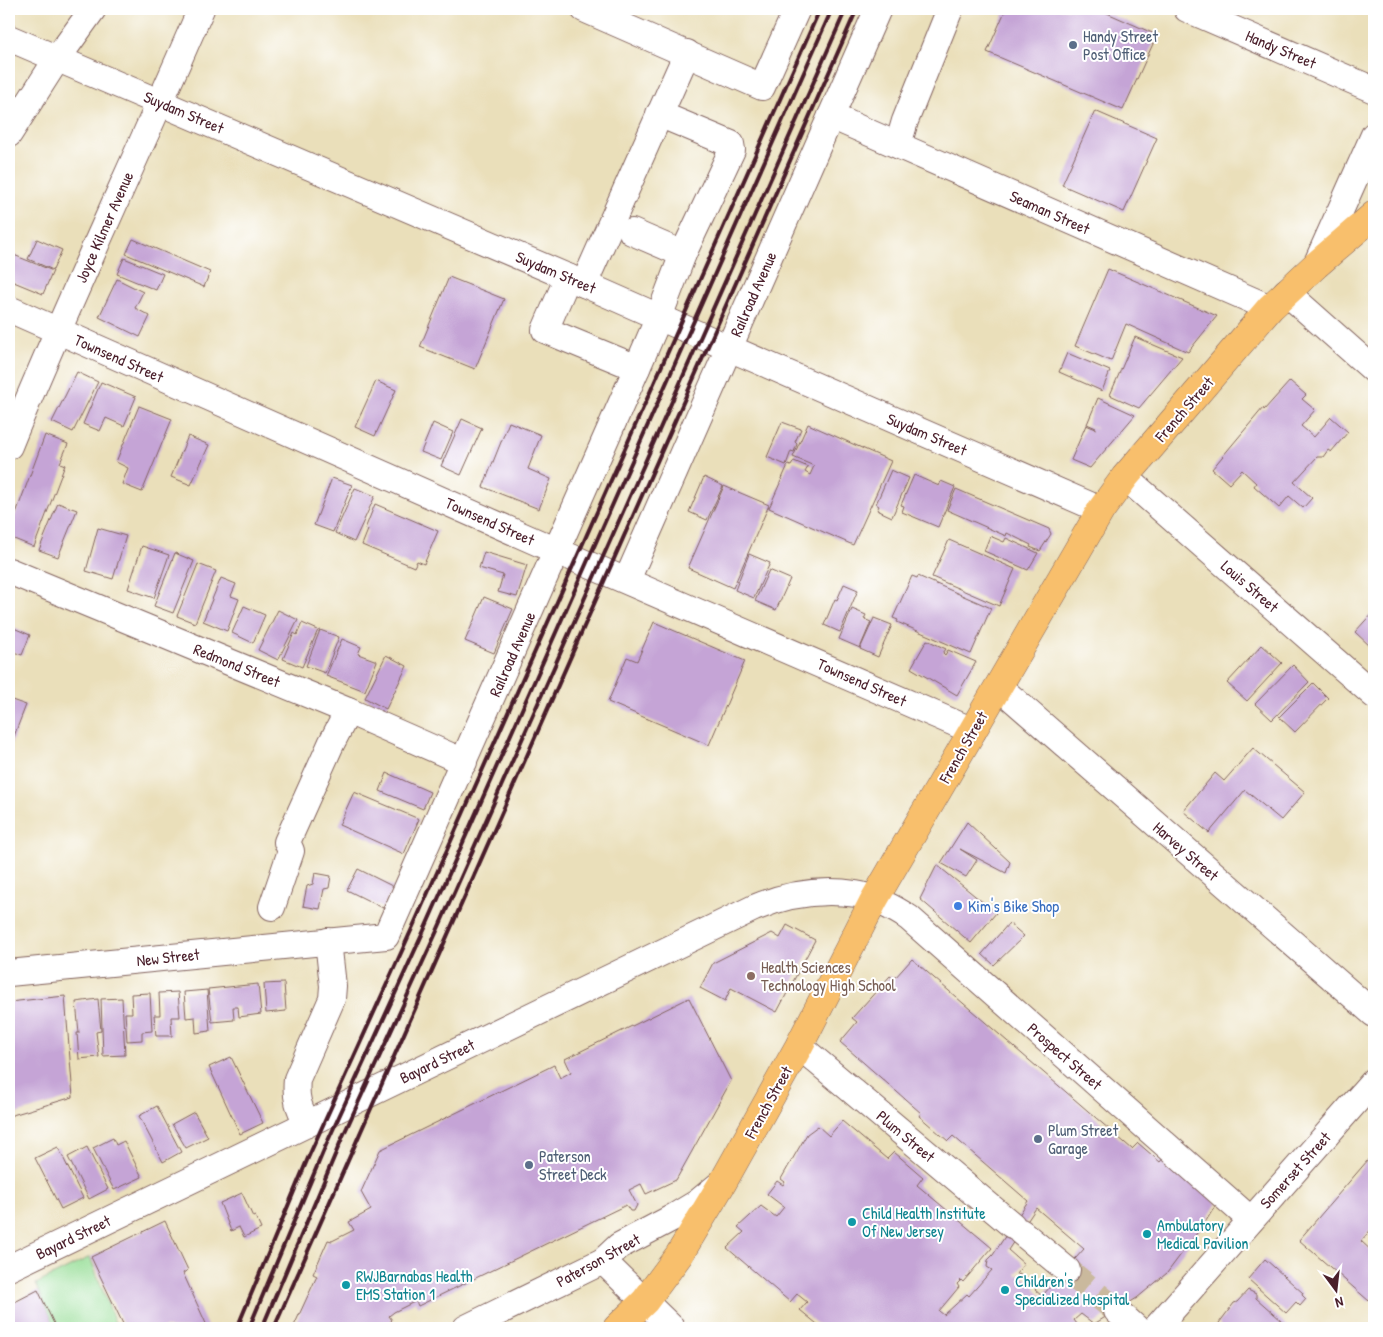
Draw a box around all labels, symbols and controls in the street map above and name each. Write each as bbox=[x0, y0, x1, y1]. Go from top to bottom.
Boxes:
street label: Handy Street bbox=[1242, 24, 1320, 74]
place label: Handy Street Post Office bbox=[1083, 25, 1158, 65]
marker: Handy Street Post Office bbox=[1067, 39, 1079, 51]
street label: Suydam Street bbox=[141, 85, 228, 139]
street label: Joyce Kilmer Avenue bbox=[70, 167, 139, 286]
street label: Seaman Street bbox=[1007, 185, 1094, 240]
street label: Suydam Street bbox=[513, 245, 600, 299]
street label: Railroad Avenue bbox=[724, 248, 782, 340]
street label: Townsend Street bbox=[71, 329, 168, 388]
street label: French Street bbox=[1149, 371, 1219, 447]
street label: Suydam Street bbox=[884, 407, 971, 461]
street label: Townsend Street bbox=[442, 492, 539, 551]
street label: Louis Street bbox=[1217, 555, 1284, 617]
street label: Railroad Avenue bbox=[483, 608, 541, 700]
street label: Redmond Street bbox=[190, 638, 284, 693]
street label: Townsend Street bbox=[814, 653, 911, 712]
street label: French Street bbox=[933, 707, 993, 788]
street label: Harvey Street bbox=[1148, 816, 1224, 886]
place label: Kim's Bike Shop bbox=[968, 895, 1059, 917]
marker: Kim's Bike Shop bbox=[952, 900, 964, 912]
street label: New Street bbox=[135, 943, 201, 971]
place label: Health Sciences Technology High School bbox=[761, 956, 896, 996]
marker: Health Sciences Technology High School bbox=[745, 970, 757, 982]
street label: Prospect Street bbox=[1023, 1017, 1107, 1095]
street label: Bayard Street bbox=[396, 1033, 479, 1089]
street label: French Street bbox=[739, 1061, 797, 1143]
street label: Plum Street bbox=[872, 1105, 940, 1167]
place label: Plum Street Garage bbox=[1048, 1119, 1119, 1159]
street label: Somerset Street bbox=[1255, 1127, 1336, 1213]
marker: Plum Street Garage bbox=[1032, 1133, 1044, 1145]
place label: Paterson Street Deck bbox=[539, 1145, 607, 1185]
marker: Paterson Street Deck bbox=[523, 1159, 535, 1171]
place label: Child Health Institute Of New Jersey bbox=[862, 1202, 986, 1242]
street label: Bayard Street bbox=[32, 1209, 115, 1265]
place label: Ambulatory Medical Pavilion bbox=[1157, 1214, 1249, 1254]
marker: Child Health Institute Of New Jersey bbox=[846, 1216, 858, 1228]
street label: Paterson Street bbox=[552, 1228, 644, 1292]
marker: Ambulatory Medical Pavilion bbox=[1141, 1228, 1153, 1240]
north arrow bbox=[1310, 1264, 1360, 1314]
place label: RWJBarnabas Health EMS Station 1 bbox=[356, 1265, 473, 1305]
place label: Children's Specialized Hospital bbox=[1015, 1270, 1130, 1310]
marker: RWJBarnabas Health EMS Station 1 bbox=[340, 1279, 352, 1291]
marker: Children's Specialized Hospital bbox=[999, 1284, 1011, 1296]
text: N bbox=[1333, 1293, 1346, 1313]

